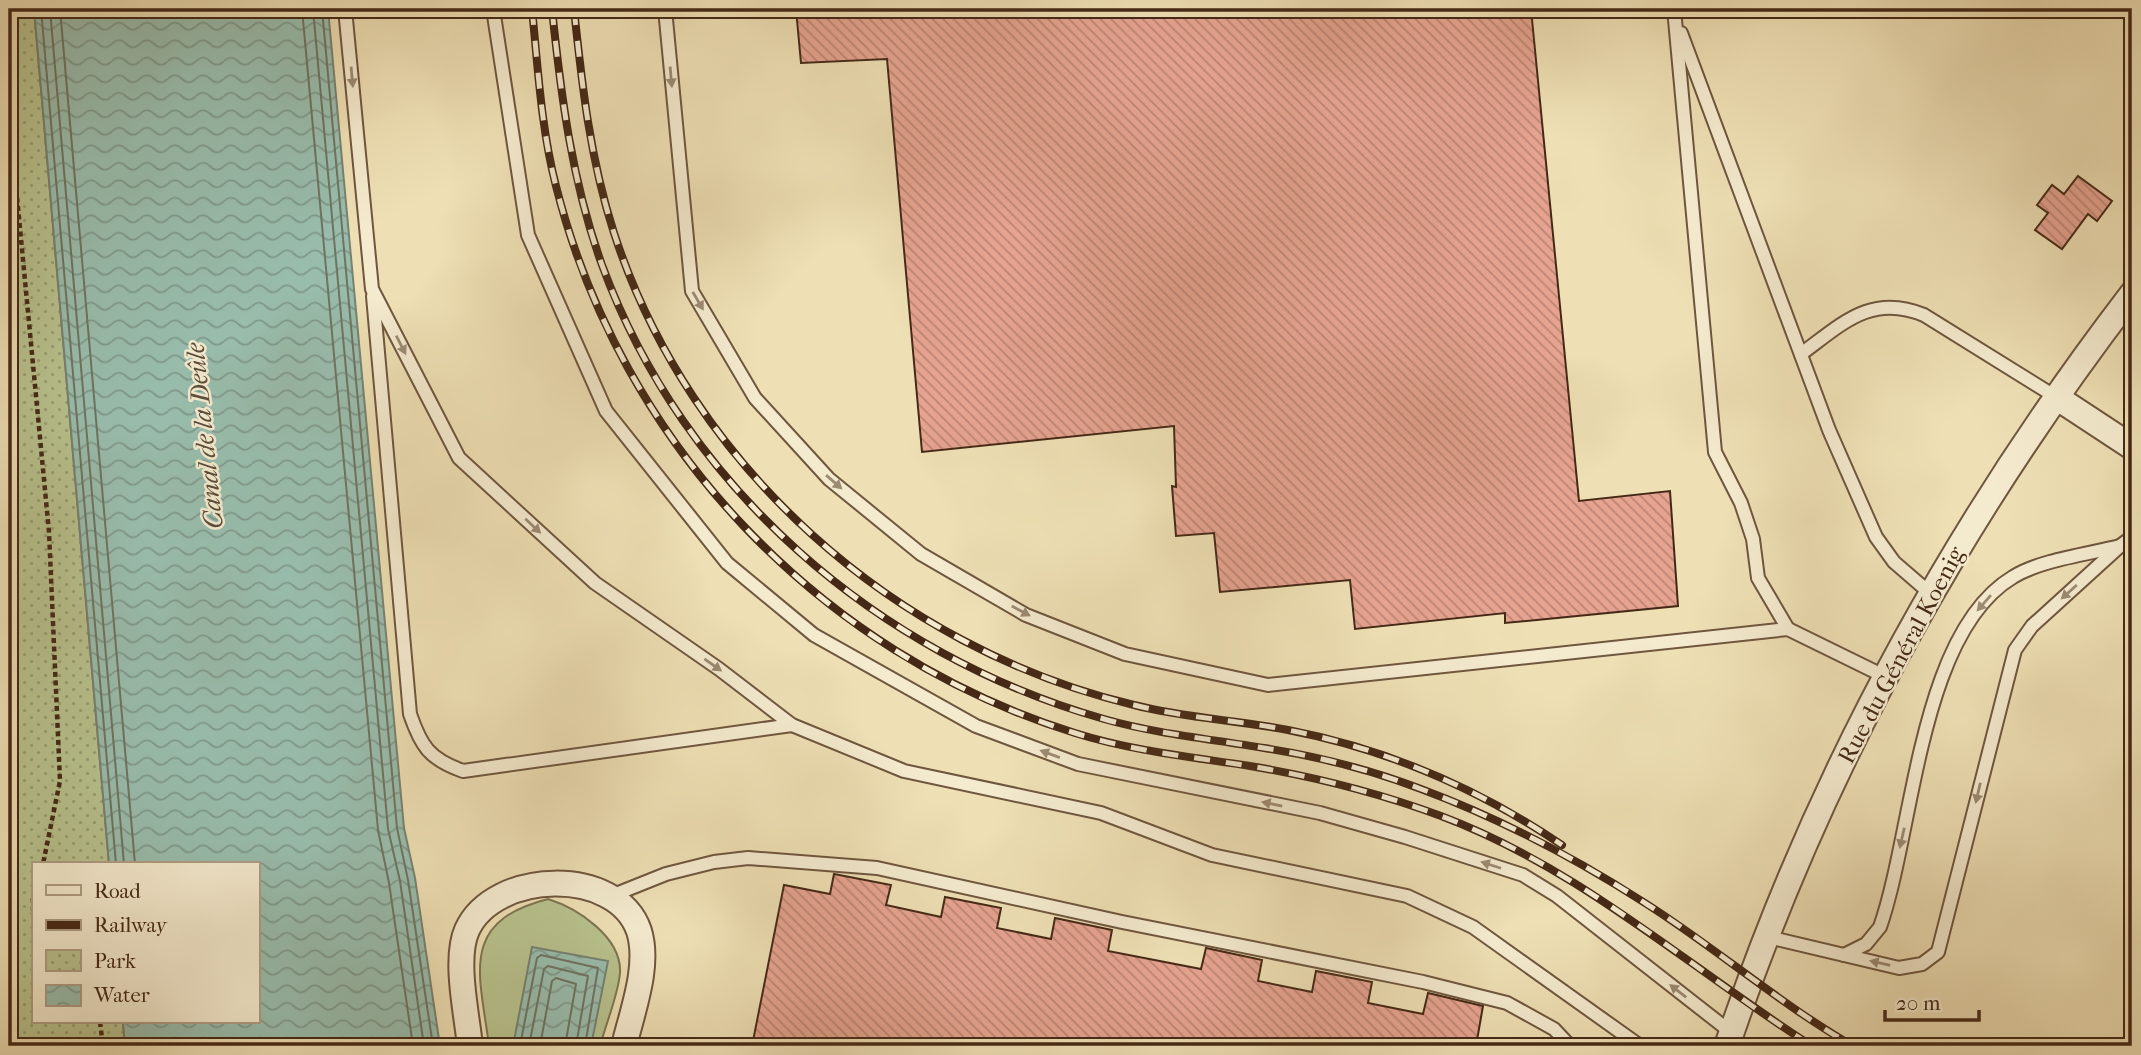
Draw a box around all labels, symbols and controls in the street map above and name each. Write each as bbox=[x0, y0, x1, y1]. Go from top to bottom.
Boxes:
one-way arrow bbox=[346, 66, 357, 88]
one-way arrow bbox=[666, 66, 677, 88]
one-way arrow bbox=[692, 292, 704, 311]
one-way arrow bbox=[395, 335, 407, 355]
water label: Canal de la Deûle bbox=[179, 340, 230, 531]
one-way arrow bbox=[825, 474, 843, 490]
one-way arrow bbox=[524, 518, 541, 534]
street label: Rue du Général Koenig bbox=[1832, 541, 1971, 768]
one-way arrow bbox=[2060, 584, 2078, 600]
one-way arrow bbox=[1976, 594, 1992, 612]
one-way arrow bbox=[1011, 605, 1030, 617]
one-way arrow bbox=[704, 658, 722, 672]
one-way arrow bbox=[1040, 748, 1061, 759]
one-way arrow bbox=[1972, 782, 1983, 804]
one-way arrow bbox=[1261, 798, 1283, 809]
one-way arrow bbox=[1896, 828, 1907, 850]
one-way arrow bbox=[1480, 859, 1501, 870]
legend bbox=[32, 862, 259, 1024]
text: Road bbox=[94, 879, 141, 903]
text: Railway bbox=[94, 913, 168, 937]
text: Park bbox=[94, 949, 136, 973]
one-way arrow bbox=[1869, 958, 1891, 969]
scale bar bbox=[1885, 978, 1980, 1022]
text: Water bbox=[93, 983, 150, 1007]
one-way arrow bbox=[1669, 984, 1687, 999]
text: 20 m bbox=[1896, 991, 1941, 1015]

